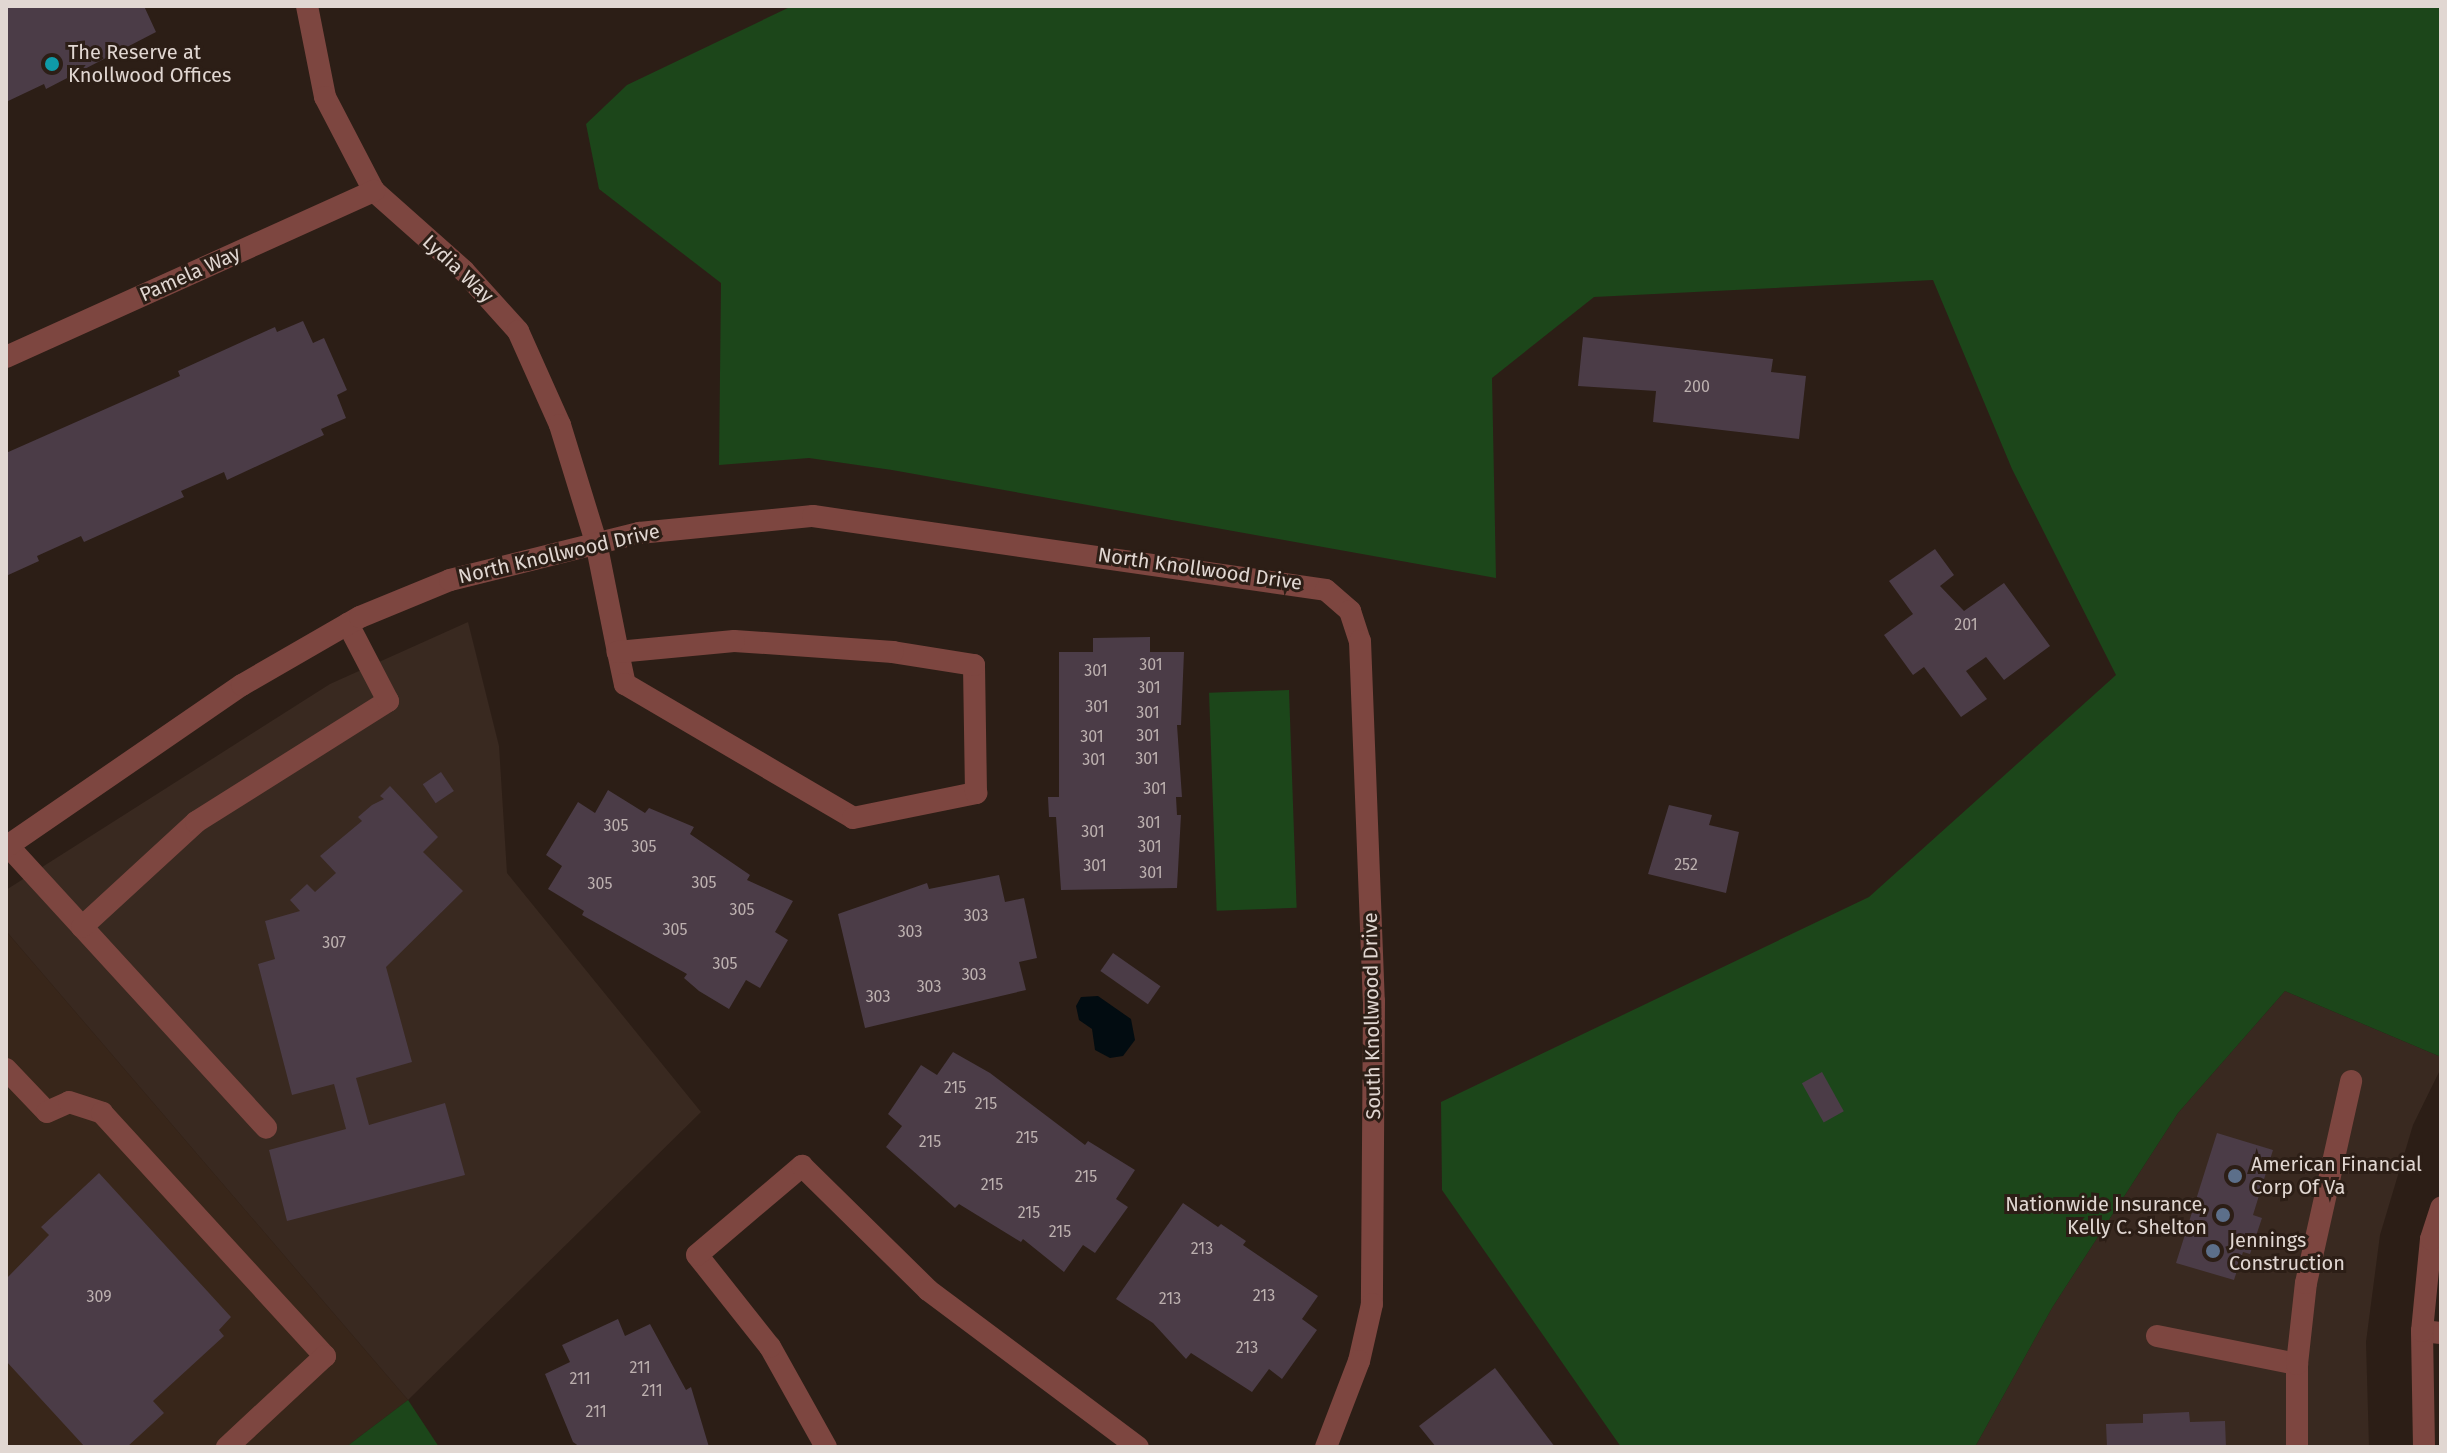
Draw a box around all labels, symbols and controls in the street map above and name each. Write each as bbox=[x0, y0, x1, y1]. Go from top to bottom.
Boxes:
place label: The Reserve at Knollwood Offices bbox=[68, 40, 231, 87]
marker: The Reserve at Knollwood Offices bbox=[43, 55, 61, 73]
street label: Lydia Way bbox=[417, 230, 499, 308]
street label: Pamela Way bbox=[136, 241, 244, 307]
house number: 200 bbox=[1684, 377, 1710, 397]
street label: North Knollwood Drive bbox=[456, 519, 662, 589]
street label: North Knollwood Drive bbox=[1096, 543, 1304, 595]
house number: 201 bbox=[1954, 615, 1978, 635]
house number: 301 bbox=[1139, 655, 1163, 675]
house number: 301 bbox=[1084, 661, 1108, 681]
house number: 301 bbox=[1137, 678, 1161, 698]
house number: 301 bbox=[1085, 697, 1109, 717]
house number: 301 bbox=[1136, 703, 1160, 723]
house number: 301 bbox=[1136, 726, 1160, 746]
house number: 301 bbox=[1080, 727, 1104, 747]
house number: 301 bbox=[1135, 749, 1159, 769]
house number: 301 bbox=[1082, 750, 1106, 770]
house number: 301 bbox=[1143, 779, 1167, 799]
house number: 301 bbox=[1137, 813, 1161, 833]
house number: 305 bbox=[604, 816, 628, 836]
house number: 301 bbox=[1081, 822, 1105, 842]
house number: 305 bbox=[632, 837, 656, 857]
house number: 301 bbox=[1138, 837, 1162, 857]
house number: 252 bbox=[1674, 855, 1698, 875]
house number: 301 bbox=[1083, 856, 1107, 876]
house number: 301 bbox=[1139, 863, 1163, 883]
house number: 305 bbox=[692, 873, 716, 893]
house number: 305 bbox=[588, 874, 612, 894]
house number: 305 bbox=[730, 900, 754, 920]
house number: 303 bbox=[964, 906, 988, 926]
street label: South Knollwood Drive bbox=[1358, 912, 1386, 1120]
house number: 305 bbox=[663, 920, 687, 940]
house number: 303 bbox=[898, 922, 922, 942]
house number: 307 bbox=[322, 933, 346, 953]
house number: 305 bbox=[713, 954, 737, 974]
house number: 303 bbox=[962, 965, 986, 985]
house number: 303 bbox=[917, 977, 941, 997]
house number: 303 bbox=[866, 987, 890, 1007]
house number: 215 bbox=[944, 1078, 966, 1098]
house number: 215 bbox=[975, 1094, 997, 1114]
house number: 215 bbox=[1016, 1128, 1038, 1148]
house number: 215 bbox=[919, 1132, 941, 1152]
place label: American Financial Corp Of Va bbox=[2251, 1152, 2422, 1199]
house number: 215 bbox=[1075, 1167, 1097, 1187]
marker: American Financial Corp Of Va bbox=[2226, 1167, 2244, 1185]
house number: 215 bbox=[981, 1175, 1003, 1195]
place label: Nationwide Insurance, Kelly C. Shelton bbox=[2005, 1192, 2207, 1239]
house number: 215 bbox=[1018, 1203, 1040, 1223]
marker: Nationwide Insurance, Kelly C. Shelton bbox=[2214, 1206, 2232, 1224]
house number: 215 bbox=[1049, 1222, 1071, 1242]
place label: Jennings Construction bbox=[2229, 1228, 2345, 1275]
house number: 213 bbox=[1191, 1239, 1213, 1259]
marker: Jennings Construction bbox=[2204, 1242, 2222, 1260]
house number: 213 bbox=[1253, 1286, 1275, 1306]
house number: 309 bbox=[86, 1287, 112, 1307]
house number: 213 bbox=[1159, 1289, 1181, 1309]
house number: 213 bbox=[1236, 1338, 1258, 1358]
house number: 211 bbox=[629, 1358, 651, 1378]
house number: 211 bbox=[569, 1369, 591, 1389]
house number: 211 bbox=[641, 1381, 663, 1401]
house number: 211 bbox=[585, 1402, 607, 1422]

